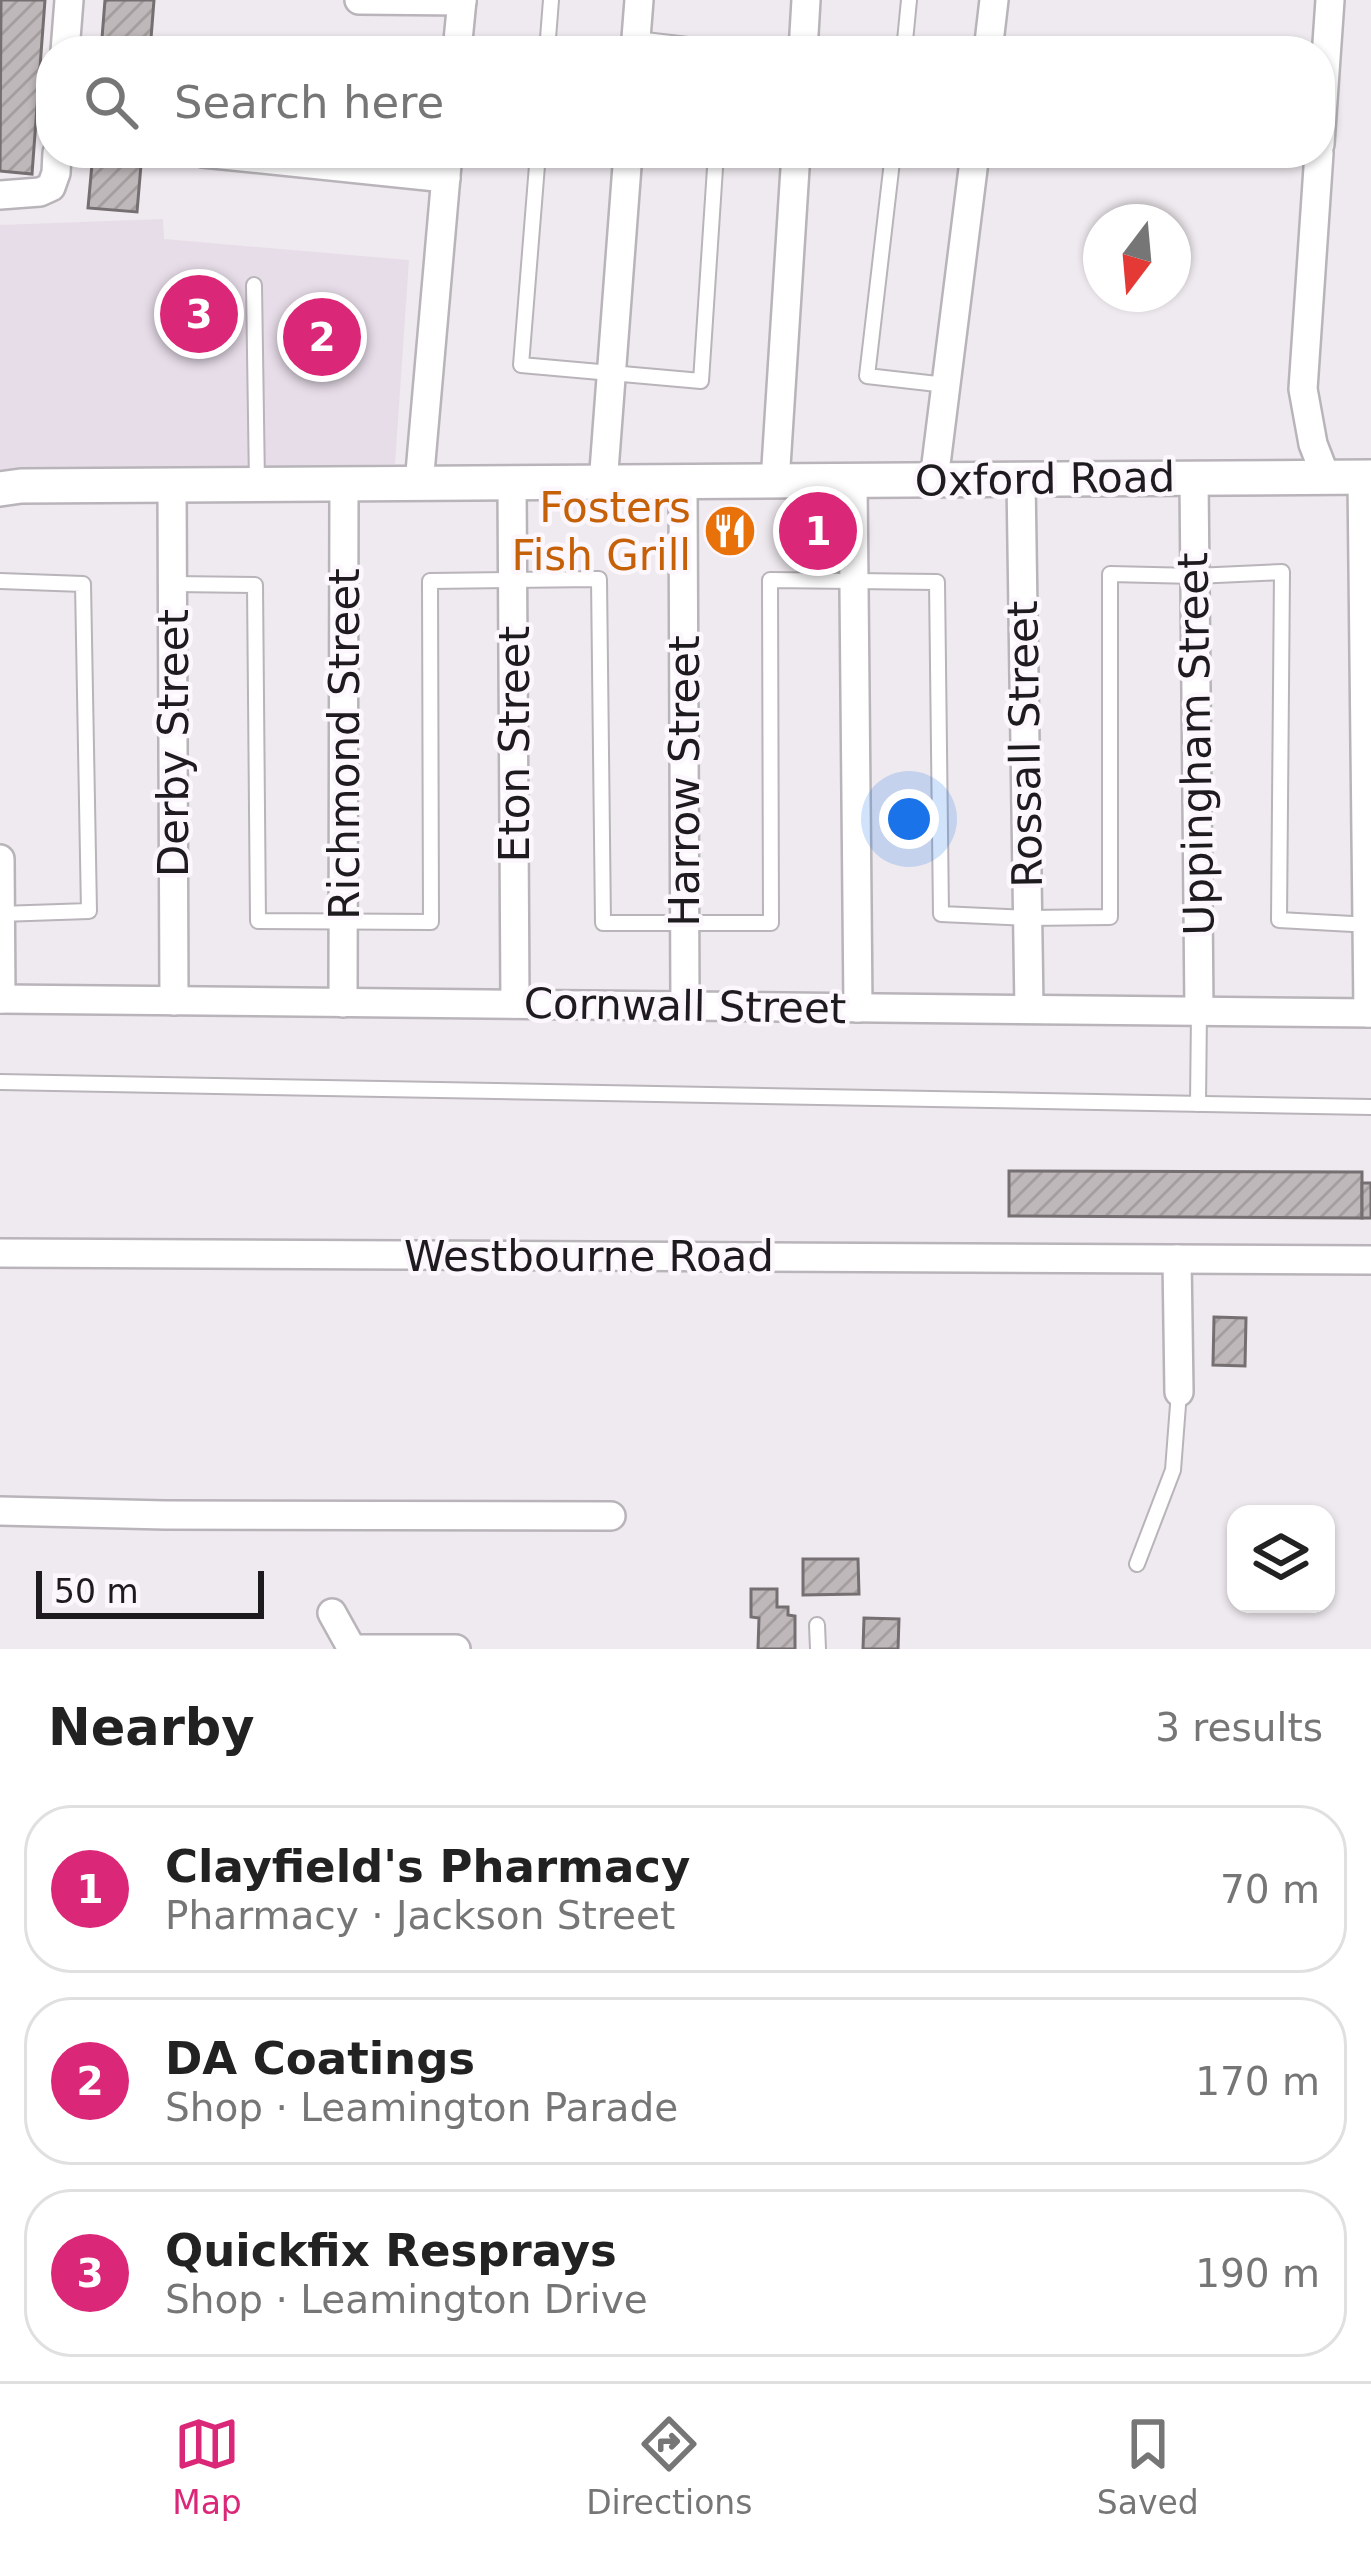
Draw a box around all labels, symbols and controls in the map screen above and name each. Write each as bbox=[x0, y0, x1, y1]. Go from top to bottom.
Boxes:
search box bbox=[36, 36, 1335, 168]
icon: search bbox=[78, 69, 144, 135]
text: Search here bbox=[174, 76, 444, 129]
north arrow bbox=[1083, 204, 1191, 312]
pin: 3 bbox=[160, 269, 238, 359]
pin: 2 bbox=[283, 292, 361, 382]
street label: Oxford Road bbox=[914, 452, 1176, 506]
place label: Fosters Fish Grill bbox=[512, 483, 691, 580]
pin: 1 bbox=[779, 486, 857, 576]
restaurant icon: Fosters Fish Grill bbox=[702, 503, 758, 559]
street label: Uppingham Street bbox=[1168, 552, 1224, 936]
street label: Richmond Street bbox=[320, 568, 369, 920]
street label: Rossall Street bbox=[998, 600, 1052, 888]
street label: Derby Street bbox=[149, 609, 198, 877]
street label: Eton Street bbox=[490, 626, 539, 862]
street label: Harrow Street bbox=[660, 635, 709, 927]
your location bbox=[879, 789, 939, 849]
street label: Cornwall Street bbox=[523, 979, 847, 1033]
street label: Westbourne Road bbox=[404, 1232, 774, 1281]
map controls bbox=[1227, 1505, 1335, 1613]
button: layers bbox=[1227, 1505, 1335, 1613]
scale bar bbox=[36, 1565, 264, 1618]
text: 50 m bbox=[54, 1572, 139, 1611]
text: Nearby bbox=[48, 1698, 255, 1757]
text: 3 results bbox=[1155, 1705, 1323, 1750]
text: Clayfield's Pharmacy bbox=[165, 1840, 690, 1893]
text: 1 bbox=[76, 1867, 104, 1912]
text: 70 m bbox=[1220, 1867, 1320, 1912]
text: Pharmacy · Jackson Street bbox=[165, 1893, 675, 1938]
text: DA Coatings bbox=[165, 2032, 475, 2085]
text: 2 bbox=[76, 2059, 104, 2104]
text: 170 m bbox=[1195, 2059, 1320, 2104]
text: Shop · Leamington Parade bbox=[165, 2085, 678, 2130]
text: Quickfix Resprays bbox=[165, 2224, 617, 2277]
text: 3 bbox=[76, 2251, 104, 2296]
text: 190 m bbox=[1195, 2251, 1320, 2296]
text: Shop · Leamington Drive bbox=[165, 2277, 648, 2322]
tab: Map bbox=[172, 2411, 242, 2522]
tab: Directions bbox=[586, 2411, 752, 2522]
tab: Saved bbox=[1097, 2411, 1199, 2522]

